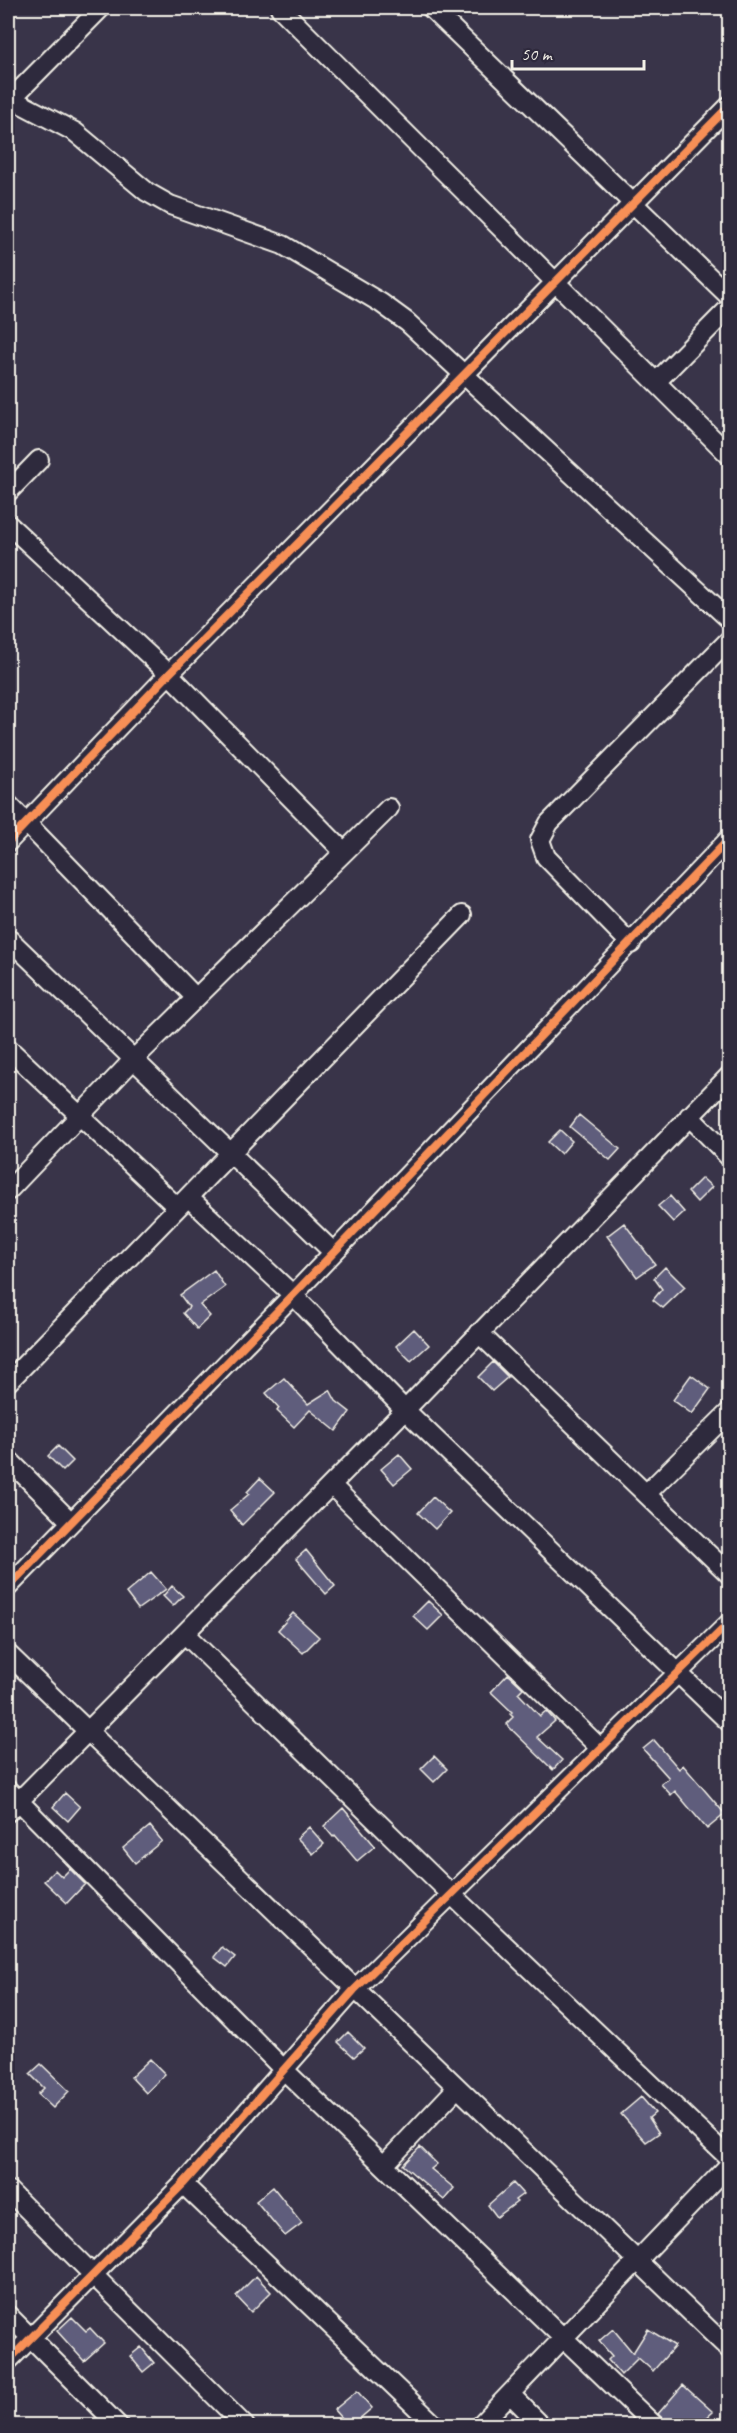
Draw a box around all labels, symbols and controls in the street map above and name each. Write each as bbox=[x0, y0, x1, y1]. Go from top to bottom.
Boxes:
scale bar bbox=[512, 33, 644, 71]
text: 50 m bbox=[521, 43, 554, 65]

